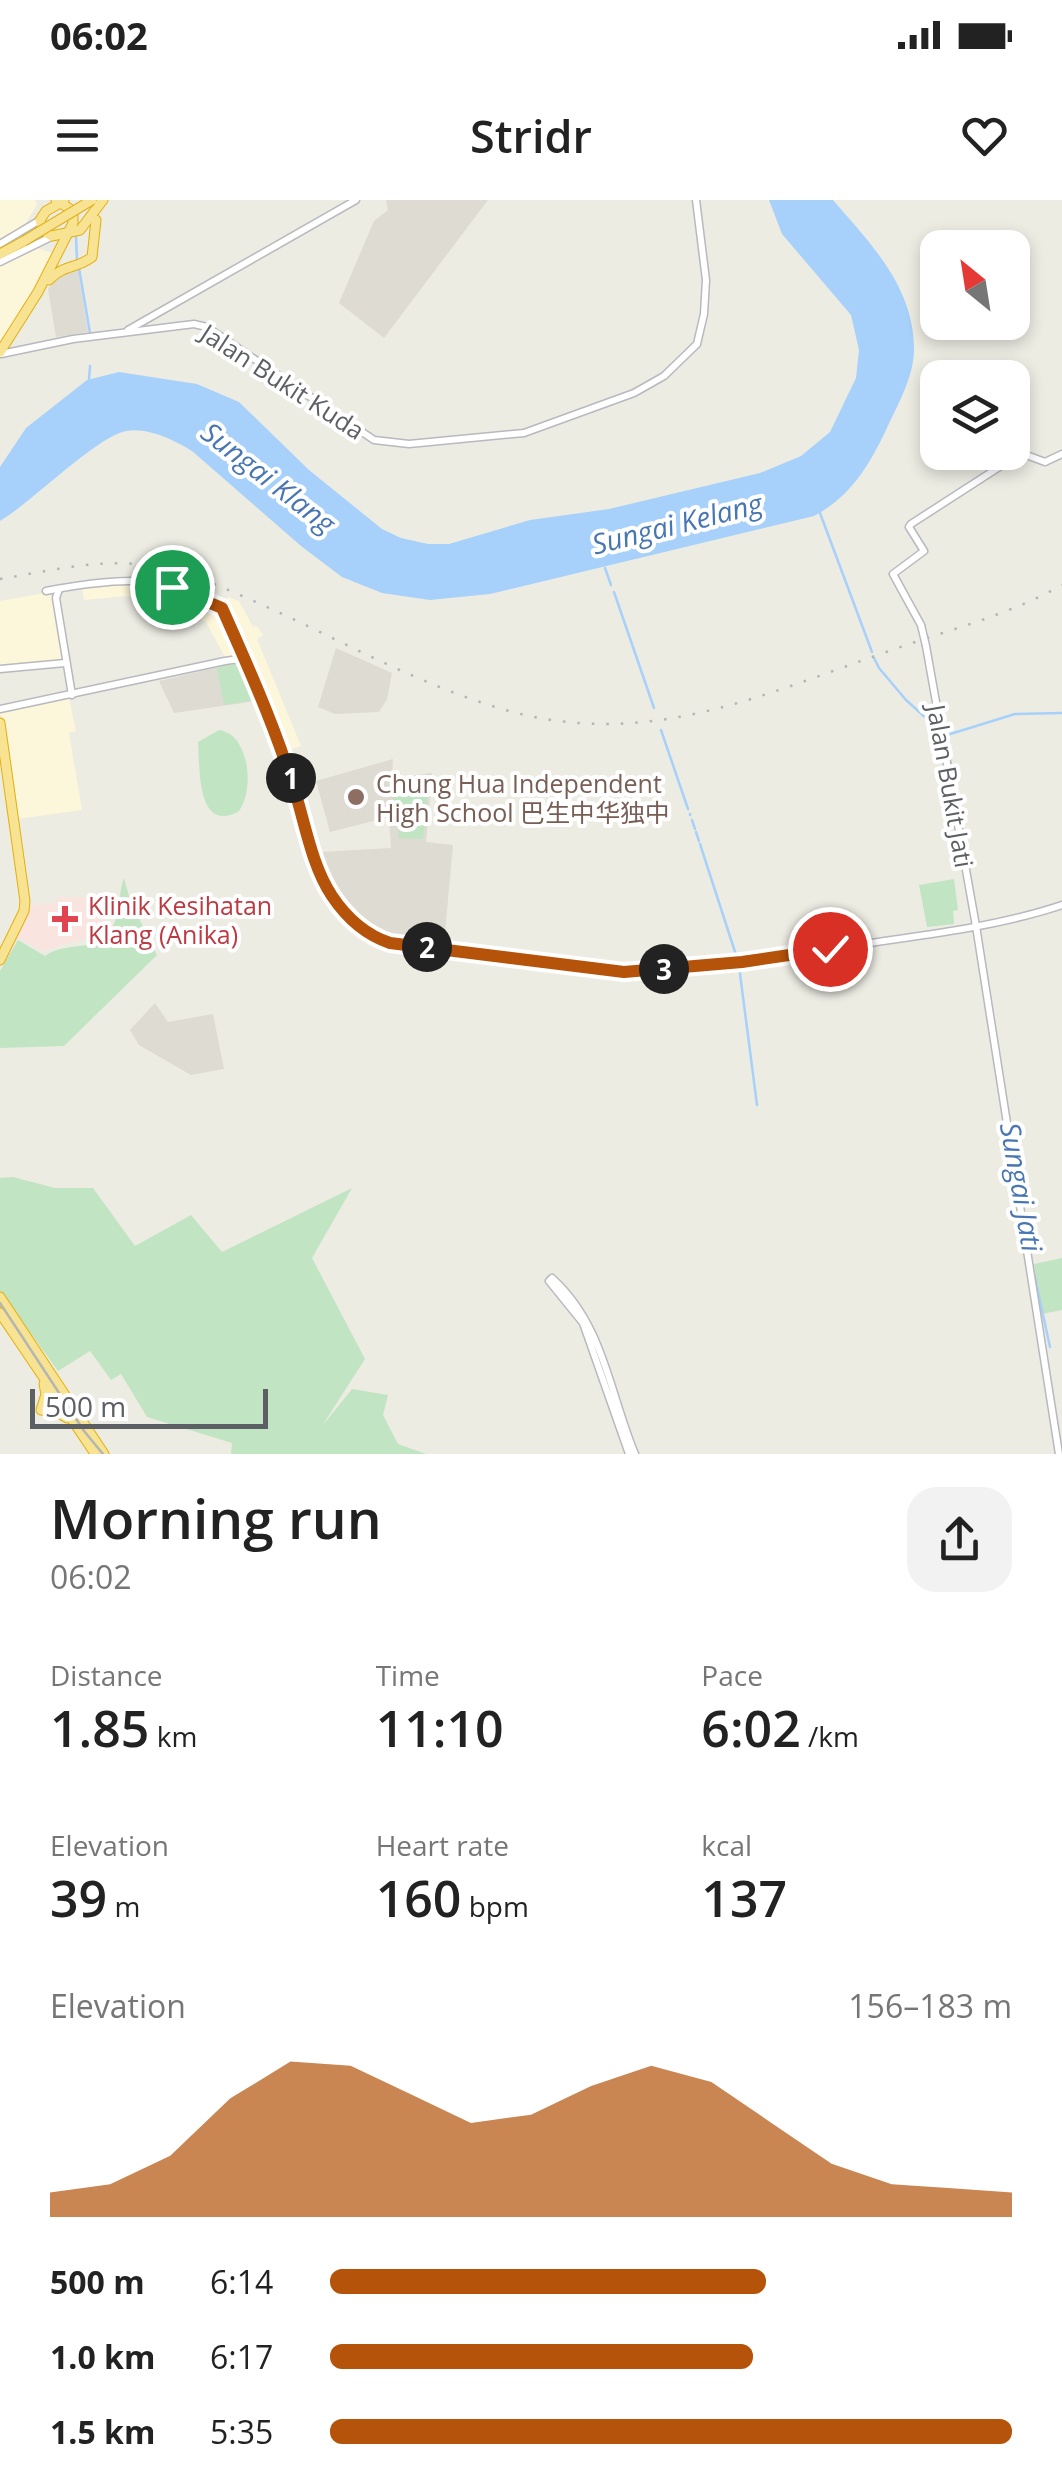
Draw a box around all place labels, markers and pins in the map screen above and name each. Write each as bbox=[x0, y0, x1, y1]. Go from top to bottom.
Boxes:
pin bbox=[130, 545, 215, 630]
pin: 1 bbox=[266, 753, 316, 803]
place label: Chung Hua Independent High School 巴生中华独中 bbox=[376, 766, 670, 829]
marker: Chung Hua Independent High School 巴生中华独中 bbox=[345, 786, 367, 808]
place label: Klinik Kesihatan Klang (Anika) bbox=[88, 888, 272, 951]
marker: Klinik Kesihatan Klang (Anika) bbox=[52, 906, 78, 932]
pin bbox=[788, 907, 873, 992]
pin: 2 bbox=[402, 922, 452, 972]
pin: 3 bbox=[639, 944, 689, 994]

